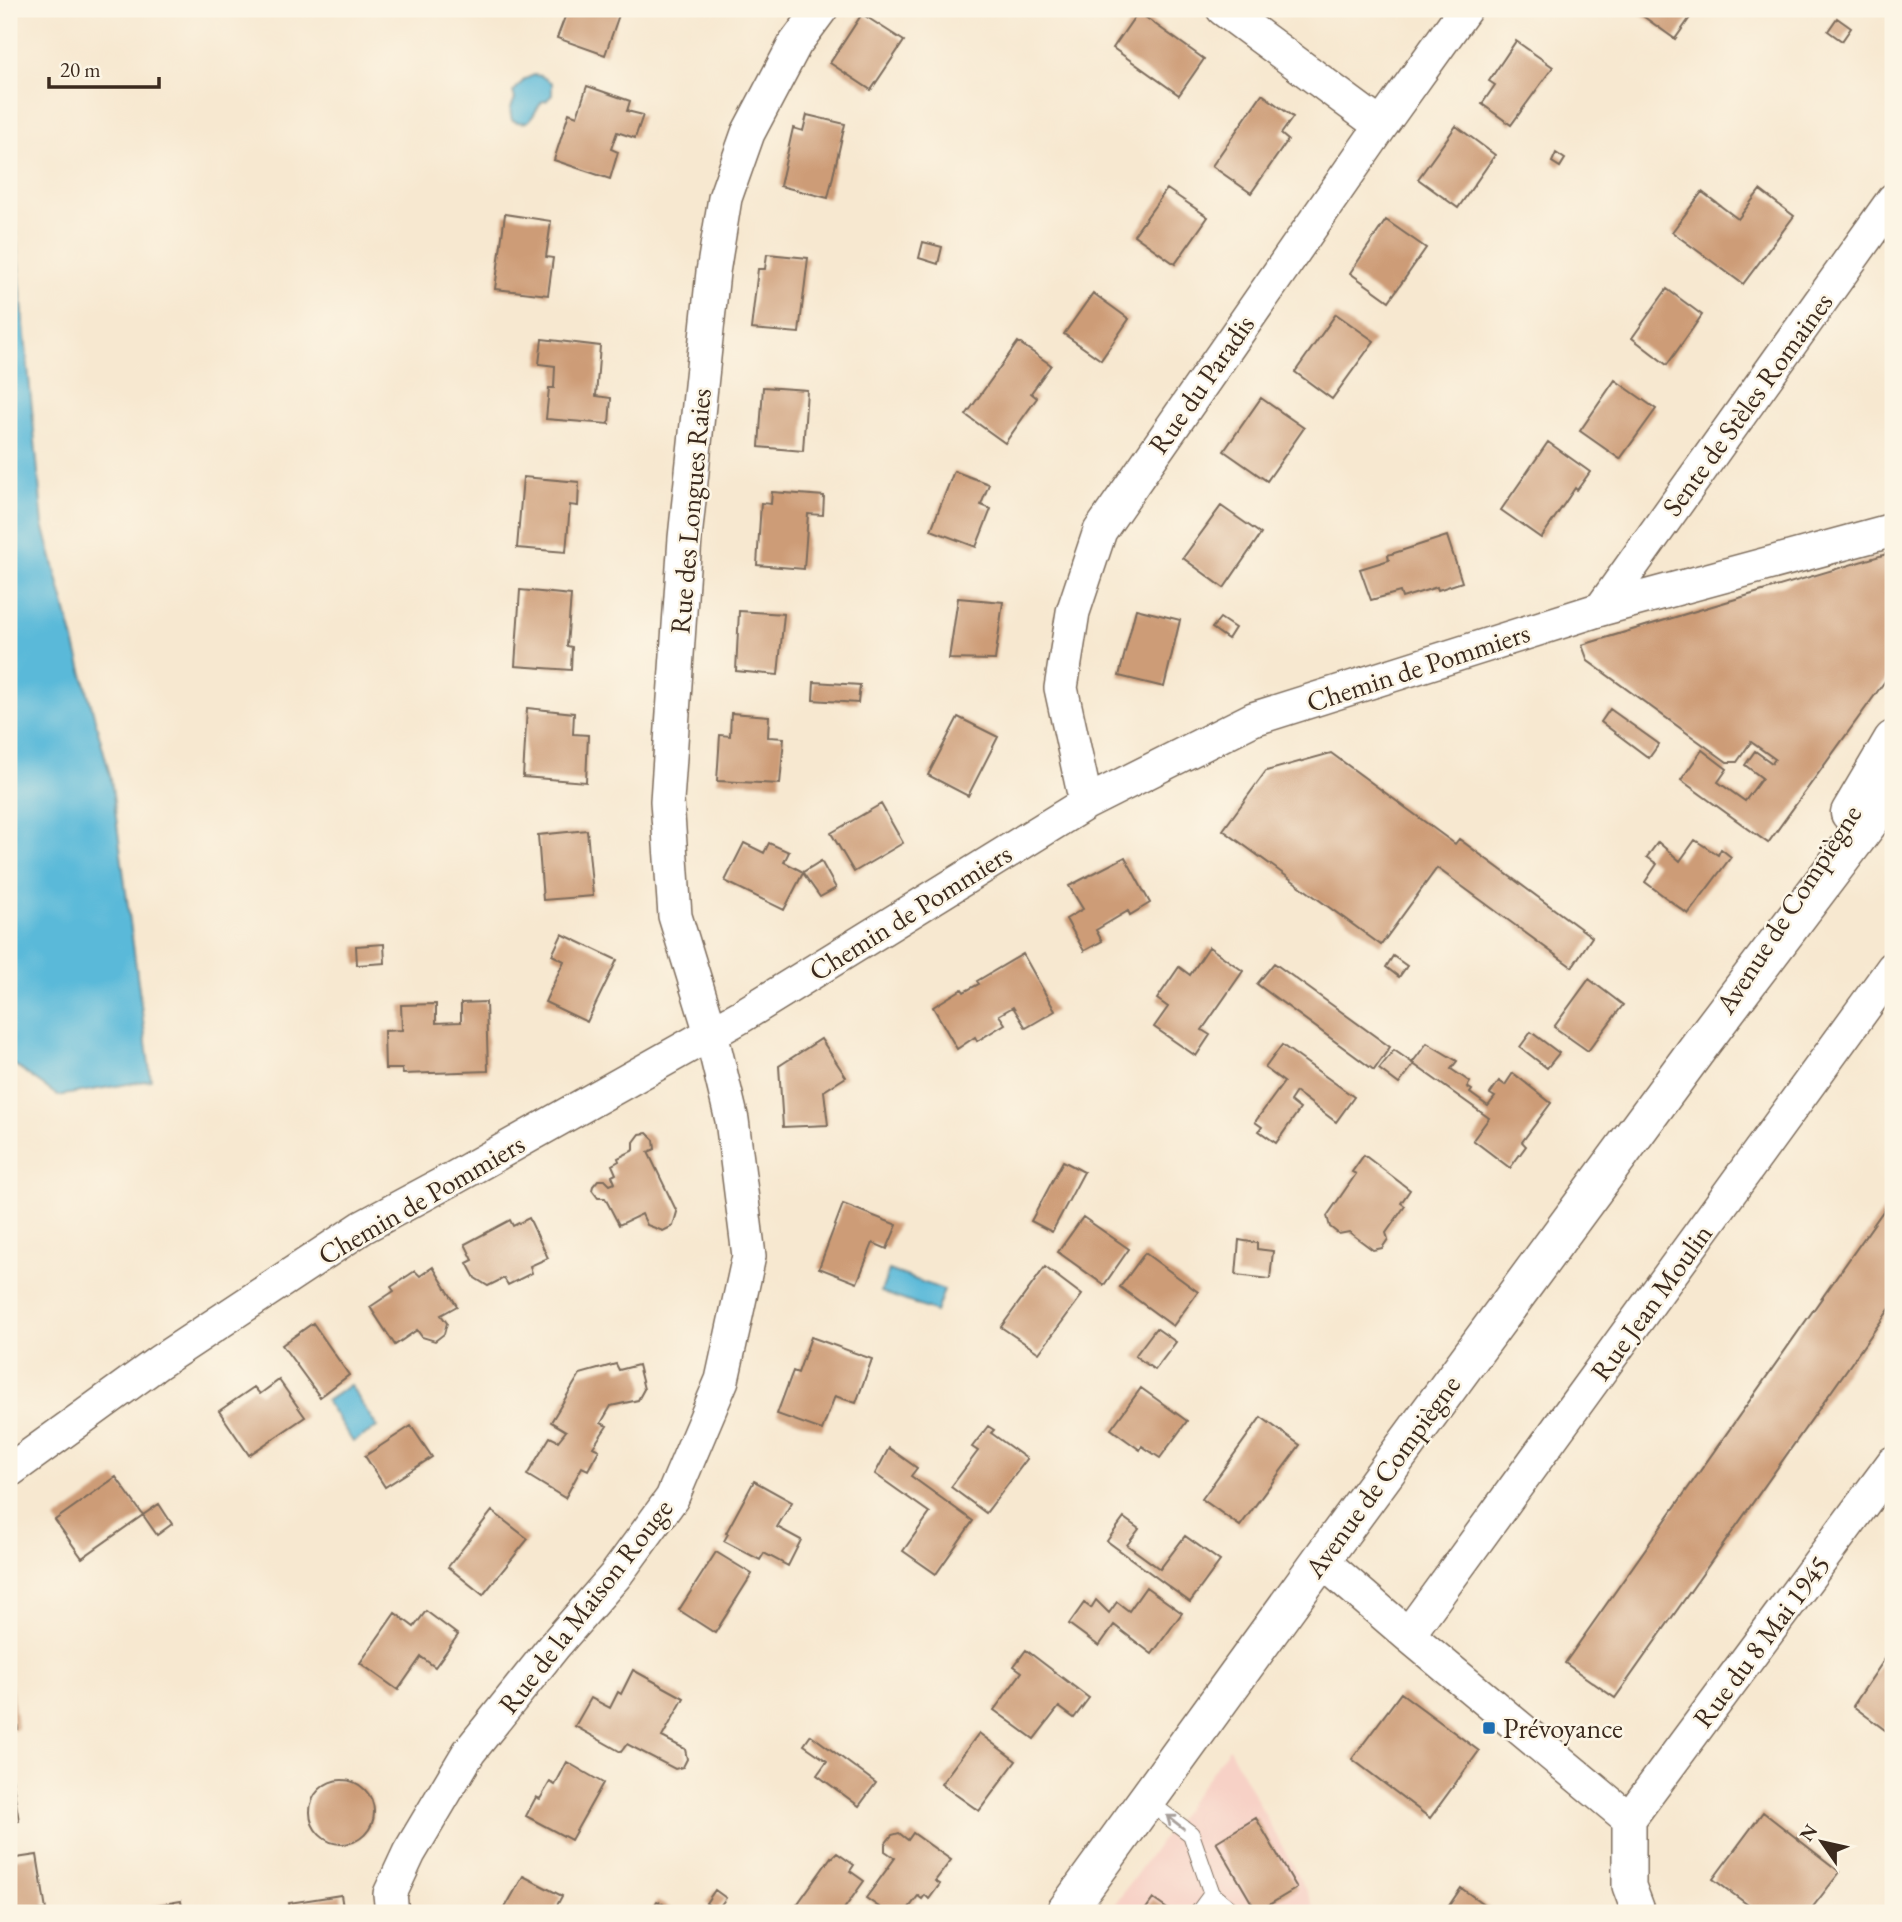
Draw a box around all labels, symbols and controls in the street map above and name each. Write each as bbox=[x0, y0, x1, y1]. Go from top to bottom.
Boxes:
scale bar bbox=[49, 46, 159, 90]
text: 20 m bbox=[60, 56, 101, 83]
street label: Sente de Stèles Romaines bbox=[1654, 285, 1840, 523]
street label: Rue du Paradis bbox=[1140, 307, 1262, 461]
street label: Rue des Longues Raies bbox=[661, 387, 719, 635]
street label: Chemin de Pommiers bbox=[1302, 614, 1534, 720]
street label: Avenue de Compiègne bbox=[1706, 797, 1869, 1021]
street label: Chemin de Pommiers bbox=[802, 835, 1018, 989]
street label: Chemin de Pommiers bbox=[311, 1125, 531, 1273]
street label: Rue Jean Moulin bbox=[1582, 1216, 1720, 1387]
street label: Avenue de Compiègne bbox=[1296, 1367, 1468, 1585]
street label: Rue de la Maison Rouge bbox=[490, 1491, 680, 1721]
street label: Rue du 8 Mai 1945 bbox=[1684, 1548, 1838, 1734]
place label: Prévoyance bbox=[1503, 1710, 1623, 1746]
marker: Prévoyance bbox=[1481, 1720, 1497, 1736]
north arrow bbox=[1786, 1806, 1856, 1876]
one-way arrow bbox=[1166, 1814, 1185, 1829]
text: N bbox=[1794, 1819, 1823, 1846]

